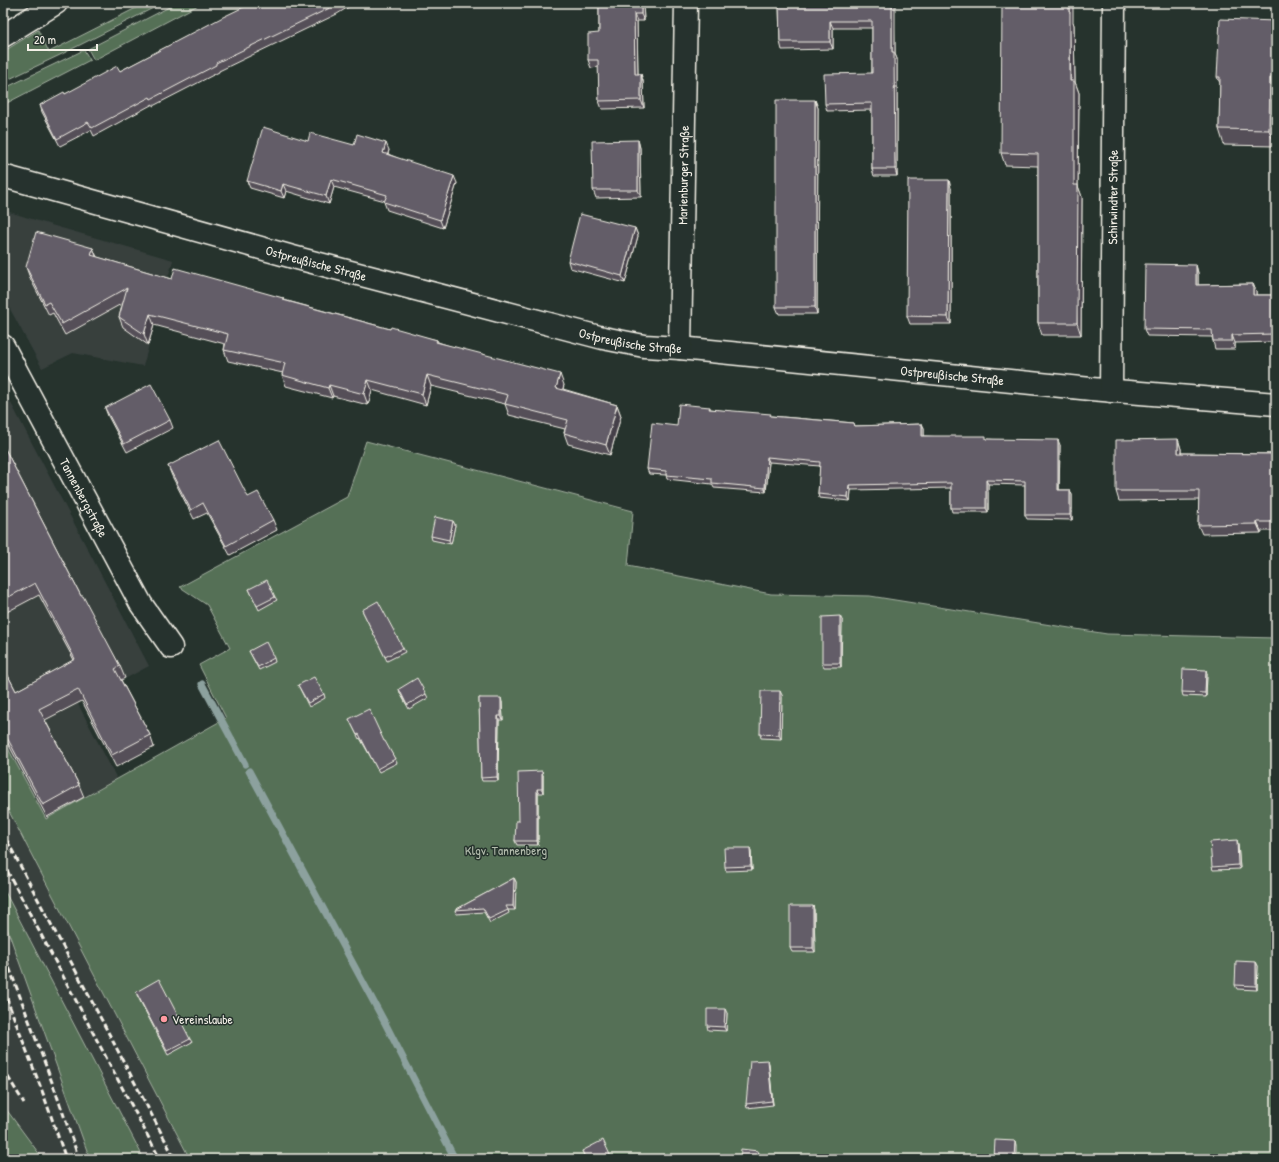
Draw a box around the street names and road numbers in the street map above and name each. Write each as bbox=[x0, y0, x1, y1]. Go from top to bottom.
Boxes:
street label: Marienburger Straße bbox=[673, 125, 693, 225]
street label: Schirwindter Straße bbox=[1103, 150, 1122, 244]
street label: Ostpreußische Straße bbox=[264, 241, 369, 285]
street label: Ostpreußische Straße bbox=[577, 323, 682, 357]
street label: Ostpreußische Straße bbox=[900, 361, 1005, 389]
street label: Tannenbergstraße bbox=[56, 455, 113, 540]

